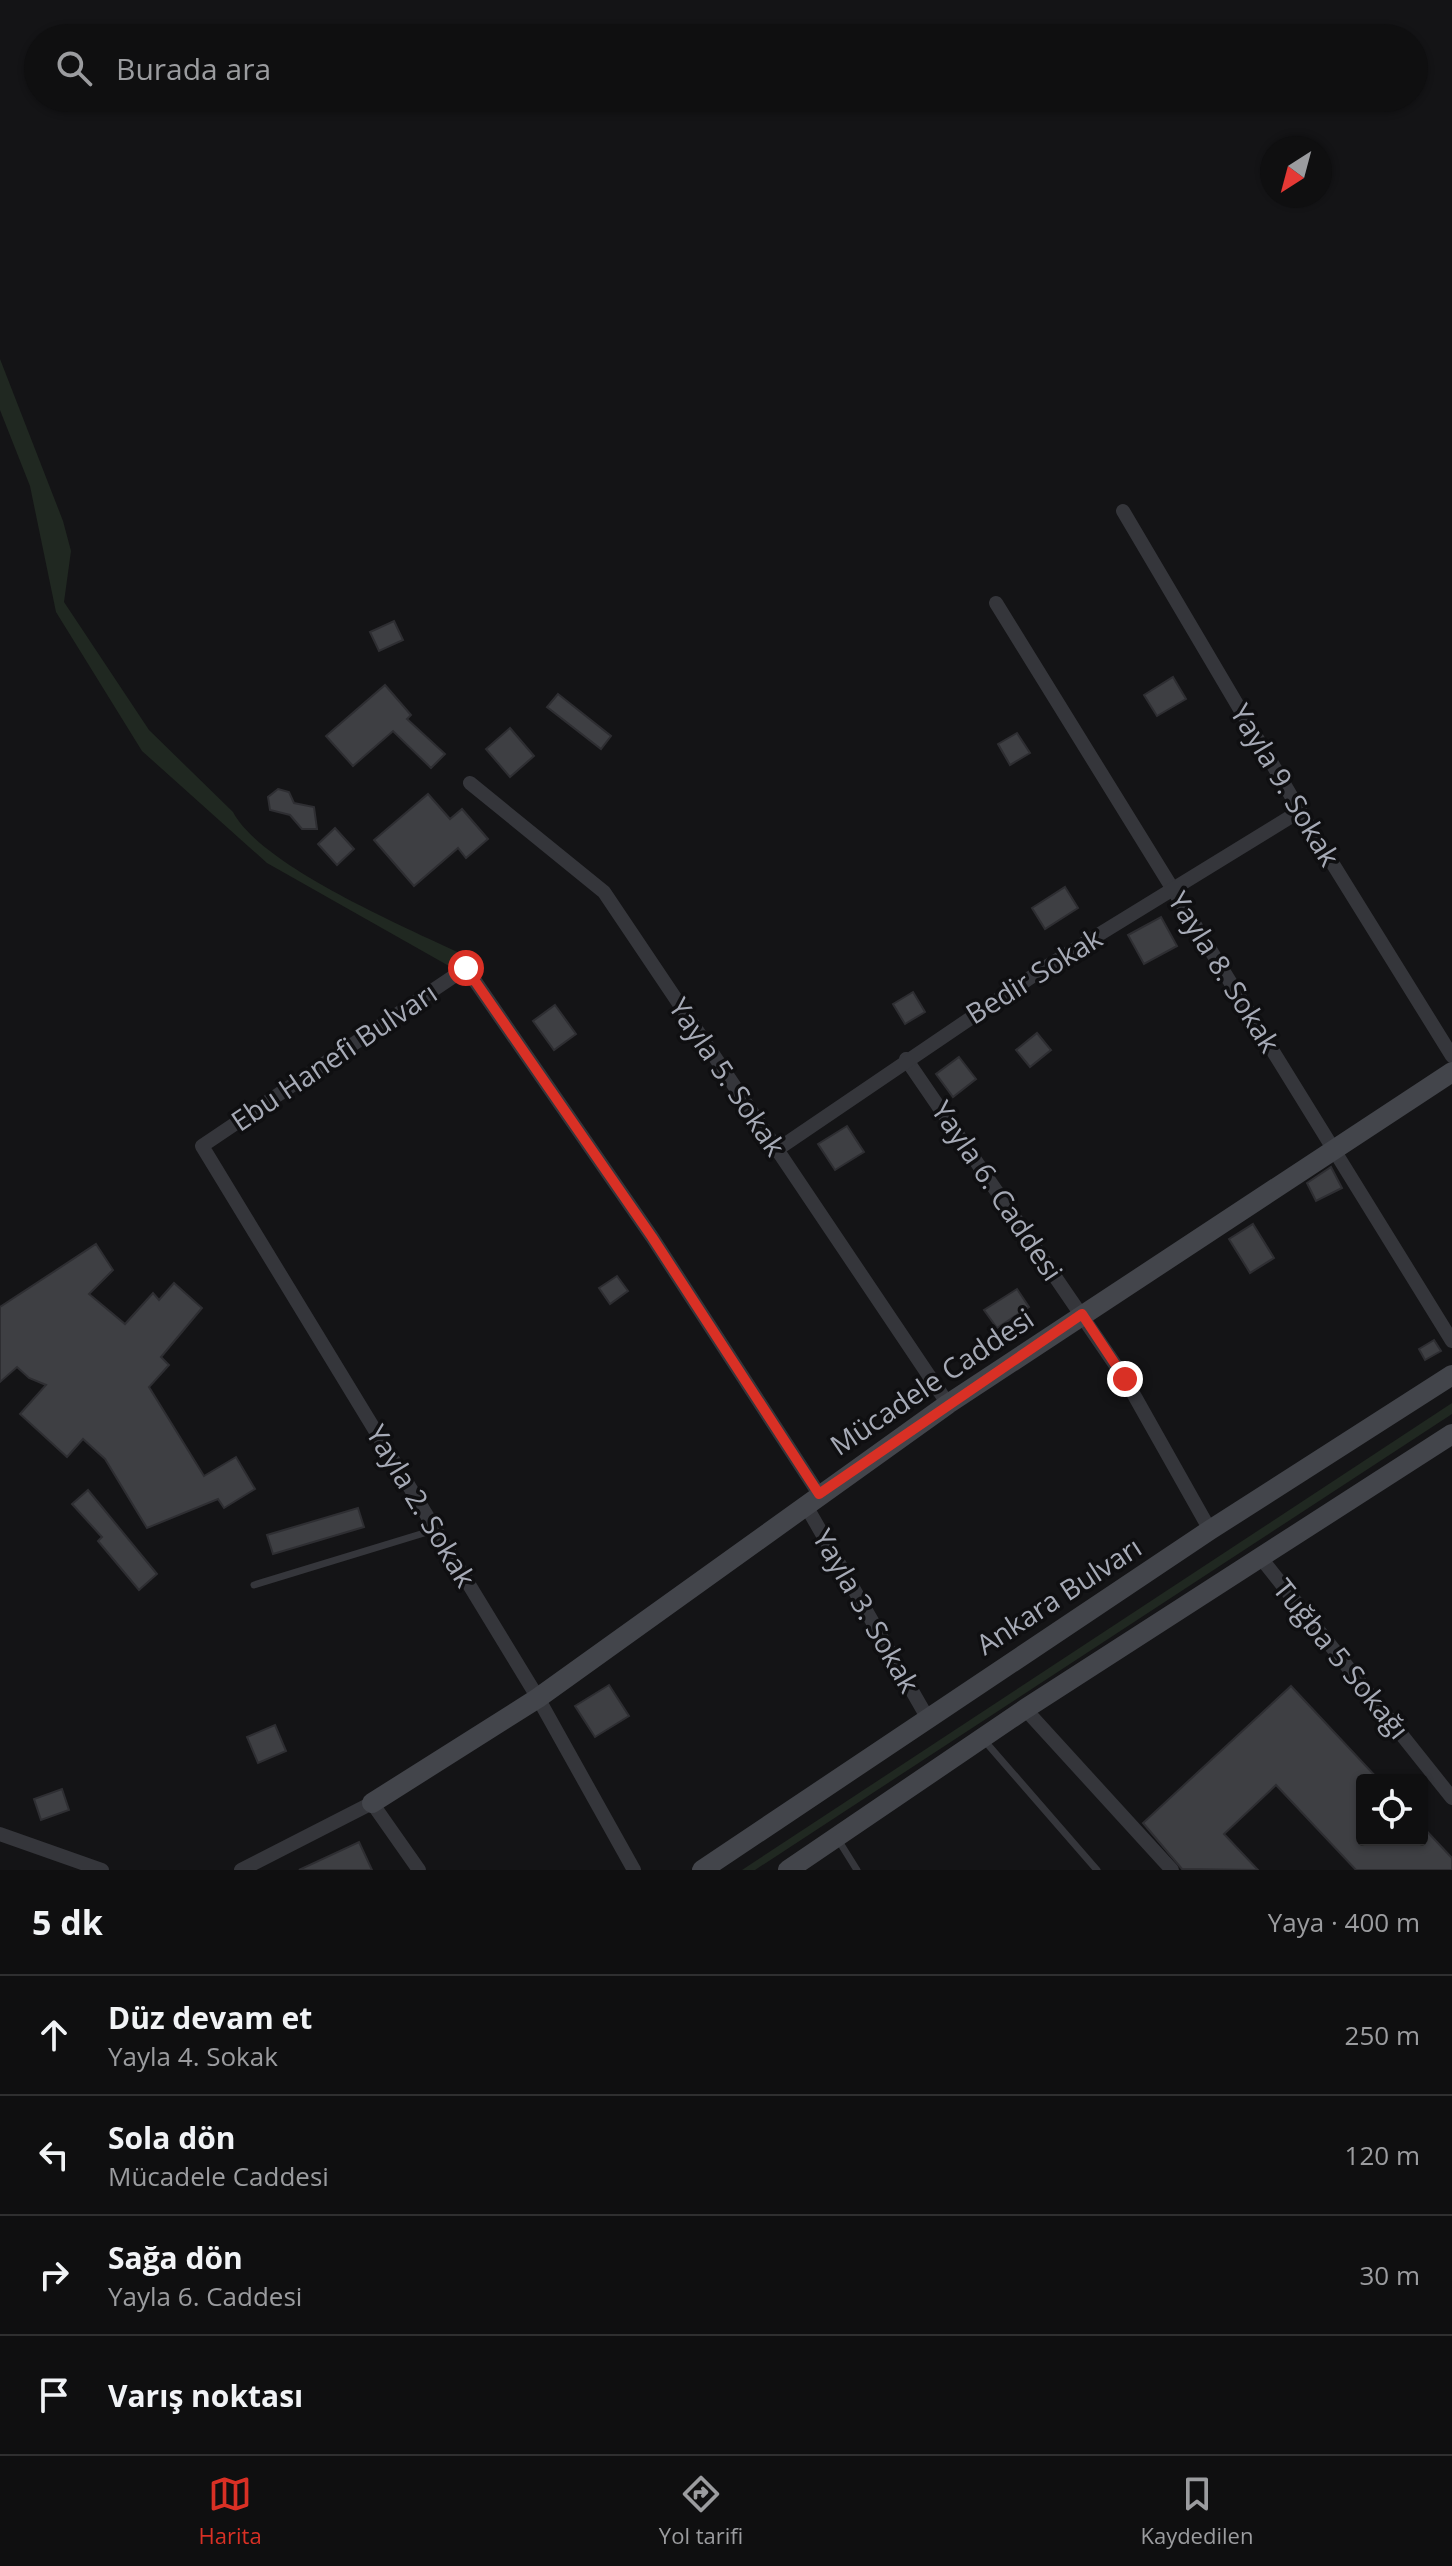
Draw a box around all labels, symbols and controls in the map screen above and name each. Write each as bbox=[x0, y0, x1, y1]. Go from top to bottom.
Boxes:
search box bbox=[24, 24, 1428, 112]
icon: search bbox=[52, 46, 96, 90]
text: Burada ara bbox=[116, 48, 271, 89]
north arrow bbox=[1260, 136, 1332, 208]
street label: Yayla 9. Sokak bbox=[1222, 696, 1349, 873]
street label: Yayla 8. Sokak bbox=[1160, 884, 1290, 1059]
street label: Bedir Sokak bbox=[958, 918, 1109, 1032]
route start bbox=[448, 950, 484, 986]
street label: Ebu Hanefi Bulvarı bbox=[223, 973, 444, 1139]
street label: Yayla 5. Sokak bbox=[661, 990, 795, 1163]
street label: Yayla 6. Caddesi bbox=[924, 1093, 1072, 1288]
street label: Mücadele Caddesi bbox=[822, 1299, 1041, 1463]
route end bbox=[1107, 1361, 1143, 1397]
street label: Yayla 2. Sokak bbox=[358, 1417, 485, 1594]
street label: Yayla 3. Sokak bbox=[805, 1522, 929, 1699]
street label: Ankara Bulvarı bbox=[969, 1528, 1148, 1663]
street label: Tuğba 5 Sokağı bbox=[1265, 1570, 1418, 1746]
map controls bbox=[1356, 1774, 1428, 1846]
button: locate bbox=[1356, 1774, 1428, 1846]
text: 5 dk bbox=[32, 1899, 103, 1945]
text: Yaya · 400 m bbox=[1268, 1904, 1420, 1940]
text: Düz devam et bbox=[108, 1997, 312, 2038]
icon: ahead bbox=[32, 2013, 76, 2057]
text: 250 m bbox=[1345, 2017, 1420, 2053]
text: Yayla 4. Sokak bbox=[108, 2038, 278, 2074]
text: Sola dön bbox=[108, 2117, 235, 2158]
icon: left bbox=[32, 2133, 76, 2177]
text: 120 m bbox=[1345, 2137, 1420, 2173]
text: Mücadele Caddesi bbox=[108, 2158, 329, 2194]
text: Sağa dön bbox=[108, 2237, 243, 2278]
icon: right bbox=[32, 2253, 76, 2297]
text: 30 m bbox=[1359, 2257, 1420, 2293]
text: Yayla 6. Caddesi bbox=[108, 2278, 302, 2314]
icon: arrive bbox=[32, 2373, 76, 2417]
text: Varış noktası bbox=[108, 2375, 303, 2416]
tab: Harita bbox=[199, 2472, 262, 2550]
tab: Yol tarifi bbox=[659, 2472, 743, 2550]
tab: Kaydedilen bbox=[1140, 2472, 1253, 2550]

